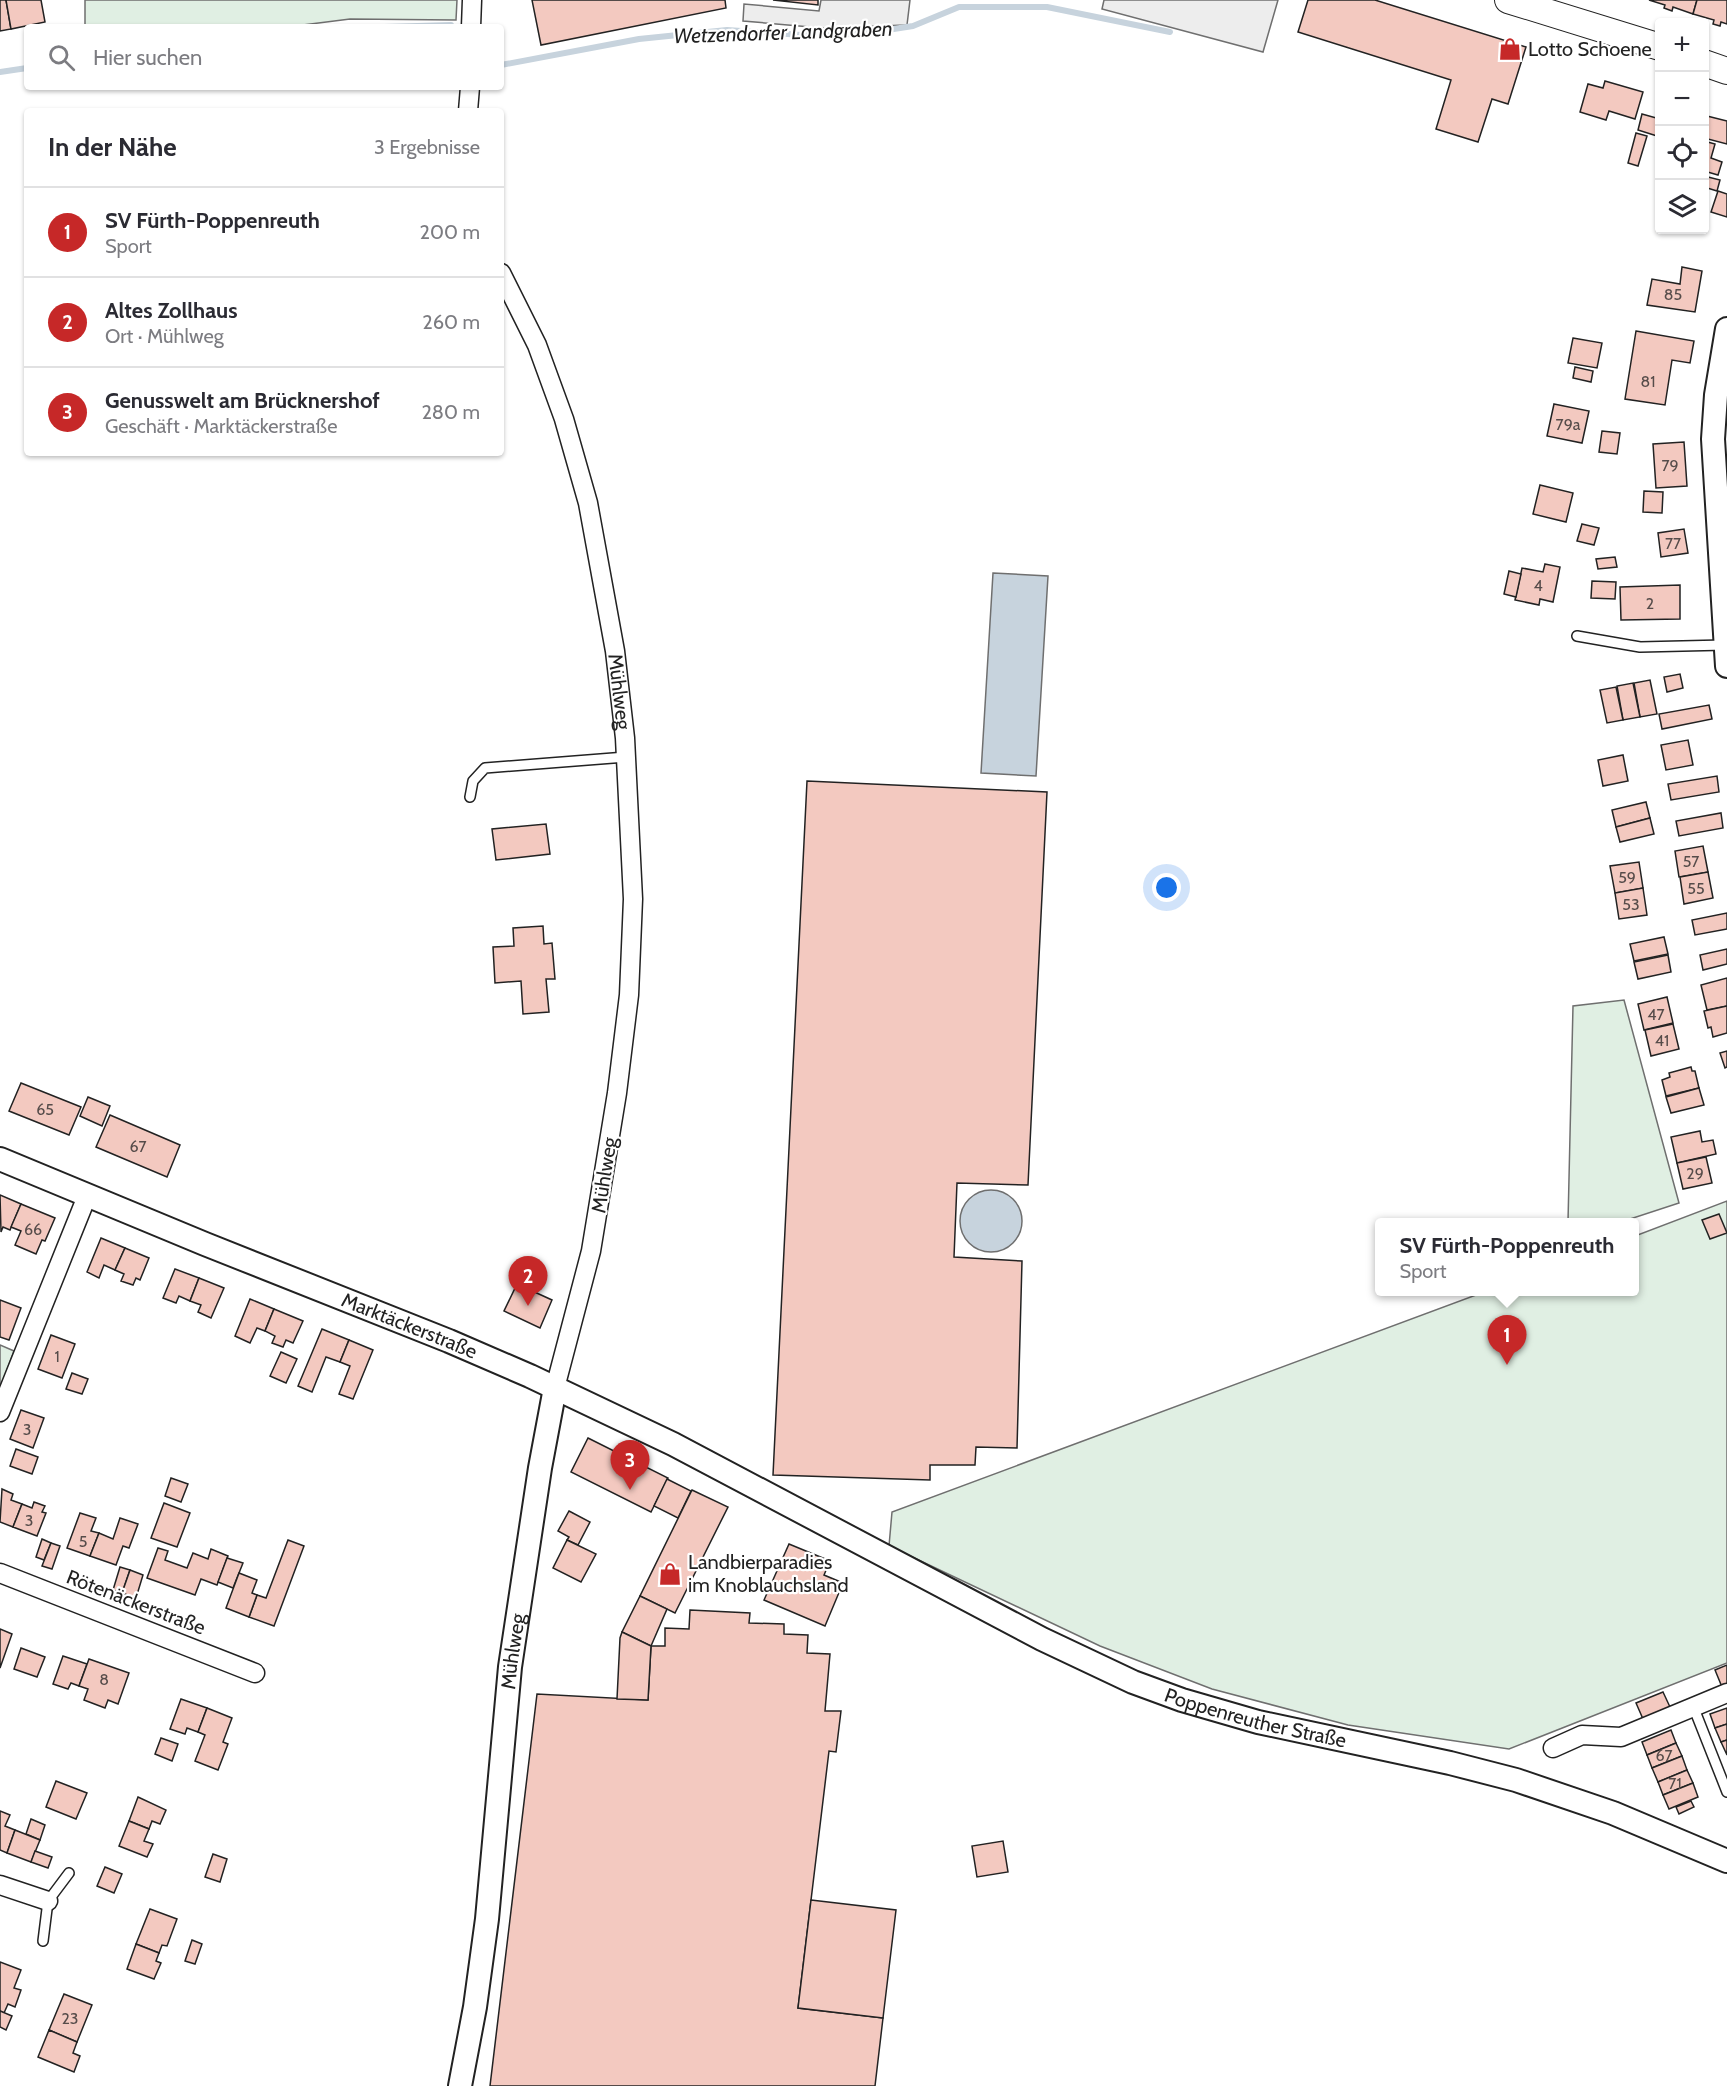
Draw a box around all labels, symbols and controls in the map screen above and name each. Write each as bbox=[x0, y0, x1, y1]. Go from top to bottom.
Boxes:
water label: Wetzendorfer Landgraben bbox=[673, 16, 893, 48]
map controls bbox=[1655, 18, 1709, 234]
button: + bbox=[1655, 18, 1709, 72]
search box bbox=[24, 24, 504, 90]
shop icon: Lotto Schoene bbox=[1497, 36, 1523, 62]
place label: Lotto Schoene bbox=[1528, 37, 1652, 61]
icon: search bbox=[45, 41, 78, 74]
text: Hier suchen bbox=[93, 44, 202, 71]
button: − bbox=[1655, 72, 1709, 126]
button: locate bbox=[1655, 126, 1709, 180]
text: In der Nähe bbox=[48, 131, 177, 163]
text: 3 Ergebnisse bbox=[374, 135, 480, 159]
button: layers bbox=[1655, 180, 1709, 234]
text: SV Fürth-Poppenreuth bbox=[105, 207, 320, 234]
text: 1 bbox=[64, 220, 71, 244]
text: 200 m bbox=[420, 220, 480, 244]
text: Sport bbox=[105, 234, 152, 258]
house number: 85 bbox=[1664, 285, 1682, 304]
text: Altes Zollhaus bbox=[105, 297, 237, 324]
text: 2 bbox=[62, 310, 73, 334]
text: 260 m bbox=[422, 310, 480, 334]
text: Ort · Mühlweg bbox=[105, 324, 224, 348]
house number: 81 bbox=[1641, 372, 1655, 391]
text: Genusswelt am Brücknershof bbox=[105, 387, 380, 414]
text: 3 bbox=[62, 400, 73, 424]
text: 280 m bbox=[421, 400, 480, 424]
text: Geschäft · Marktäckerstraße bbox=[105, 414, 337, 438]
house number: 79a bbox=[1556, 415, 1581, 434]
house number: 79 bbox=[1661, 456, 1679, 475]
house number: 77 bbox=[1665, 534, 1681, 553]
house number: 4 bbox=[1533, 576, 1543, 595]
house number: 2 bbox=[1646, 594, 1654, 613]
street label: Mühlweg bbox=[603, 652, 636, 732]
house number: 57 bbox=[1683, 852, 1699, 871]
house number: 59 bbox=[1618, 868, 1636, 887]
your location bbox=[1152, 873, 1181, 902]
house number: 55 bbox=[1687, 879, 1705, 898]
house number: 53 bbox=[1622, 895, 1640, 914]
house number: 47 bbox=[1647, 1005, 1665, 1024]
house number: 41 bbox=[1655, 1031, 1669, 1050]
house number: 65 bbox=[36, 1100, 54, 1119]
street label: Mühlweg bbox=[586, 1134, 622, 1215]
house number: 67 bbox=[129, 1137, 147, 1156]
house number: 29 bbox=[1686, 1164, 1704, 1183]
popup bbox=[1375, 1218, 1639, 1296]
house number: 66 bbox=[24, 1220, 42, 1239]
text: SV Fürth-Poppenreuth bbox=[1400, 1232, 1614, 1259]
pin: 2 bbox=[508, 1256, 548, 1306]
text: Sport bbox=[1400, 1259, 1446, 1283]
street label: Marktäckerstraße bbox=[338, 1288, 481, 1364]
pin: 1 bbox=[1488, 1316, 1526, 1365]
house number: 1 bbox=[54, 1347, 60, 1366]
house number: 3 bbox=[23, 1420, 31, 1439]
pin: 3 bbox=[610, 1440, 650, 1490]
house number: 3 bbox=[25, 1511, 33, 1530]
house number: 5 bbox=[79, 1532, 87, 1551]
place label: Landbierparadies im Knoblauchsland bbox=[688, 1550, 848, 1597]
shop icon: Landbierparadies im Knoblauchsland bbox=[657, 1561, 683, 1587]
street label: Rötenäckerstraße bbox=[63, 1564, 209, 1640]
street label: Mühlweg bbox=[496, 1611, 530, 1691]
house number: 8 bbox=[99, 1670, 109, 1689]
street label: Poppenreuther Straße bbox=[1161, 1683, 1349, 1753]
house number: 67 bbox=[1655, 1746, 1673, 1765]
house number: 71 bbox=[1668, 1774, 1682, 1793]
house number: 23 bbox=[61, 2009, 79, 2028]

